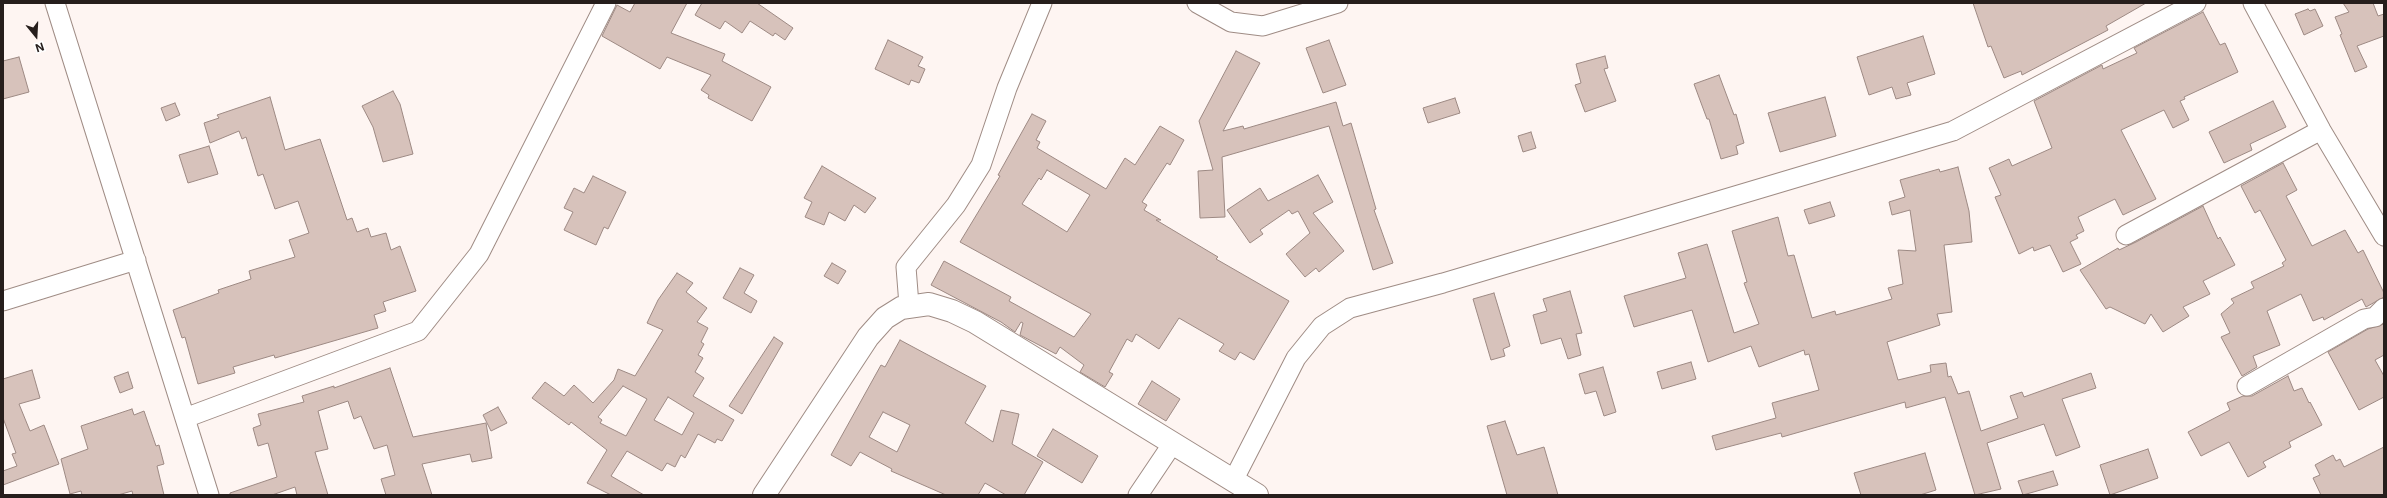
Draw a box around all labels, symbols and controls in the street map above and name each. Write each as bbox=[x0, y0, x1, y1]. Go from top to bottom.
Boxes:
north arrow bbox=[16, 16, 56, 56]
text: N bbox=[34, 39, 46, 55]

